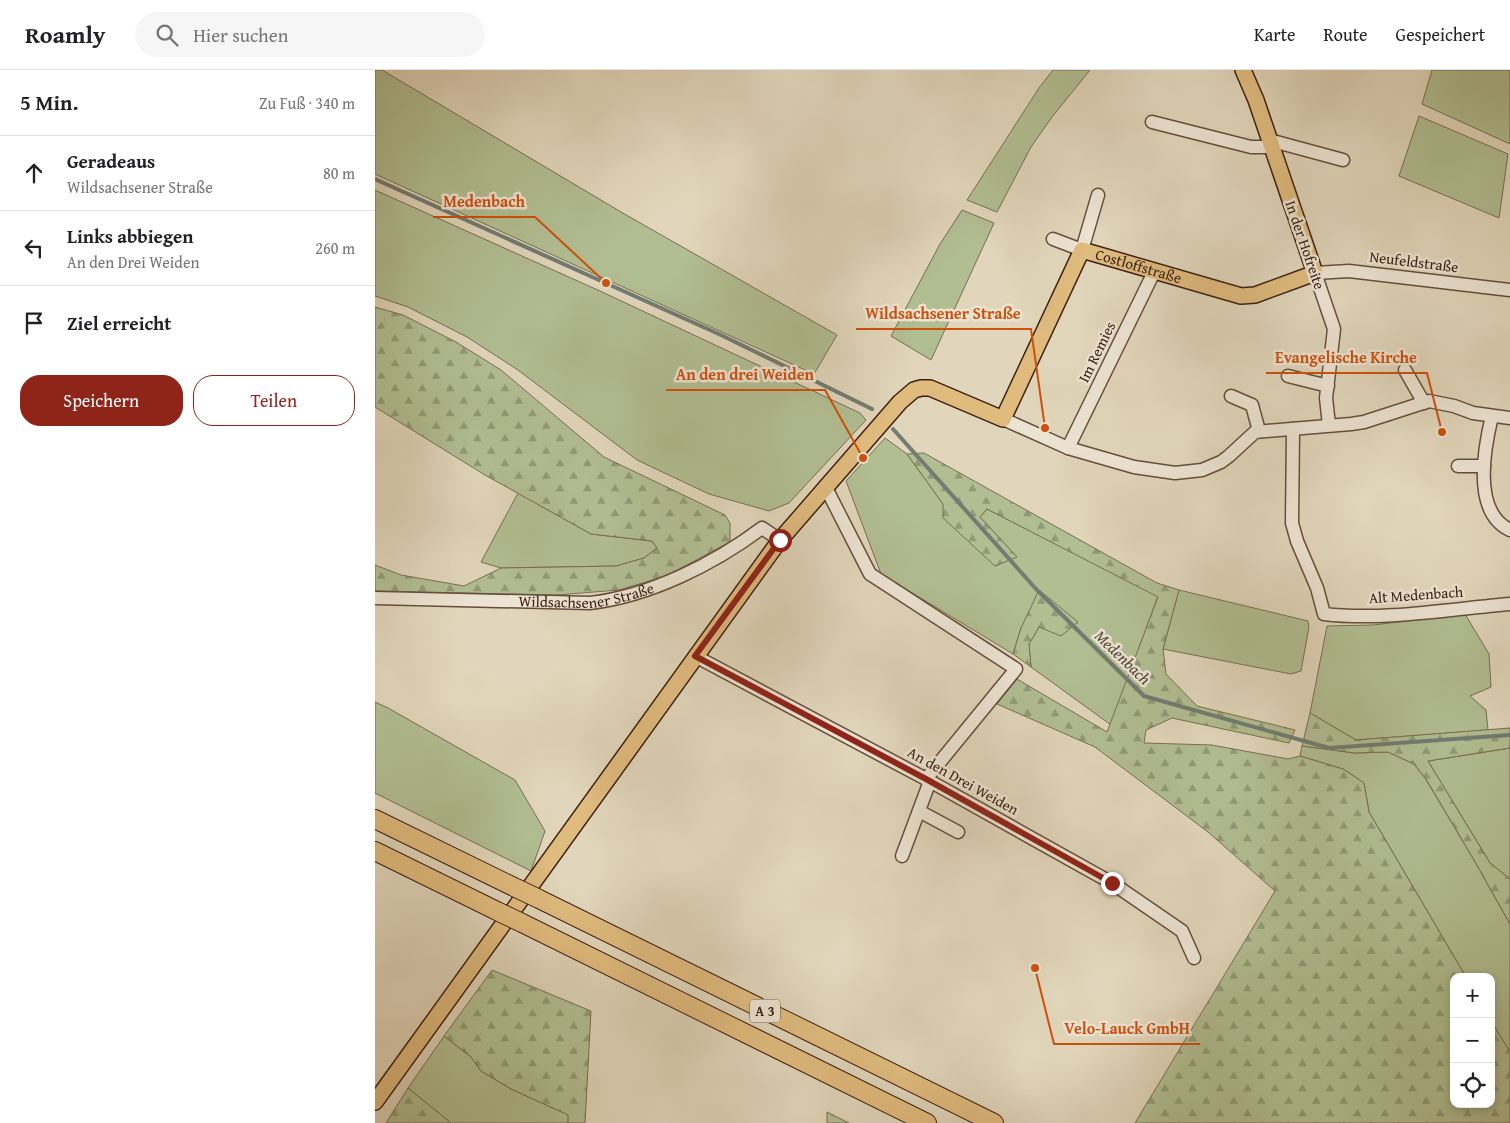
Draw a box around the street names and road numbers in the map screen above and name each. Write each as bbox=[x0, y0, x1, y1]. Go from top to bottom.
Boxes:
street label: In der Hofreite bbox=[1280, 198, 1331, 292]
street label: Costloffstraße bbox=[1093, 243, 1184, 288]
street label: Neufeldstraße bbox=[1368, 246, 1460, 277]
street label: Im Remies bbox=[1073, 318, 1120, 386]
street label: Wildsachsener Straße bbox=[518, 577, 657, 613]
street label: Alt Medenbach bbox=[1368, 581, 1464, 608]
street label: An den Drei Weiden bbox=[904, 741, 1023, 820]
road number: A 3 bbox=[750, 999, 780, 1022]

